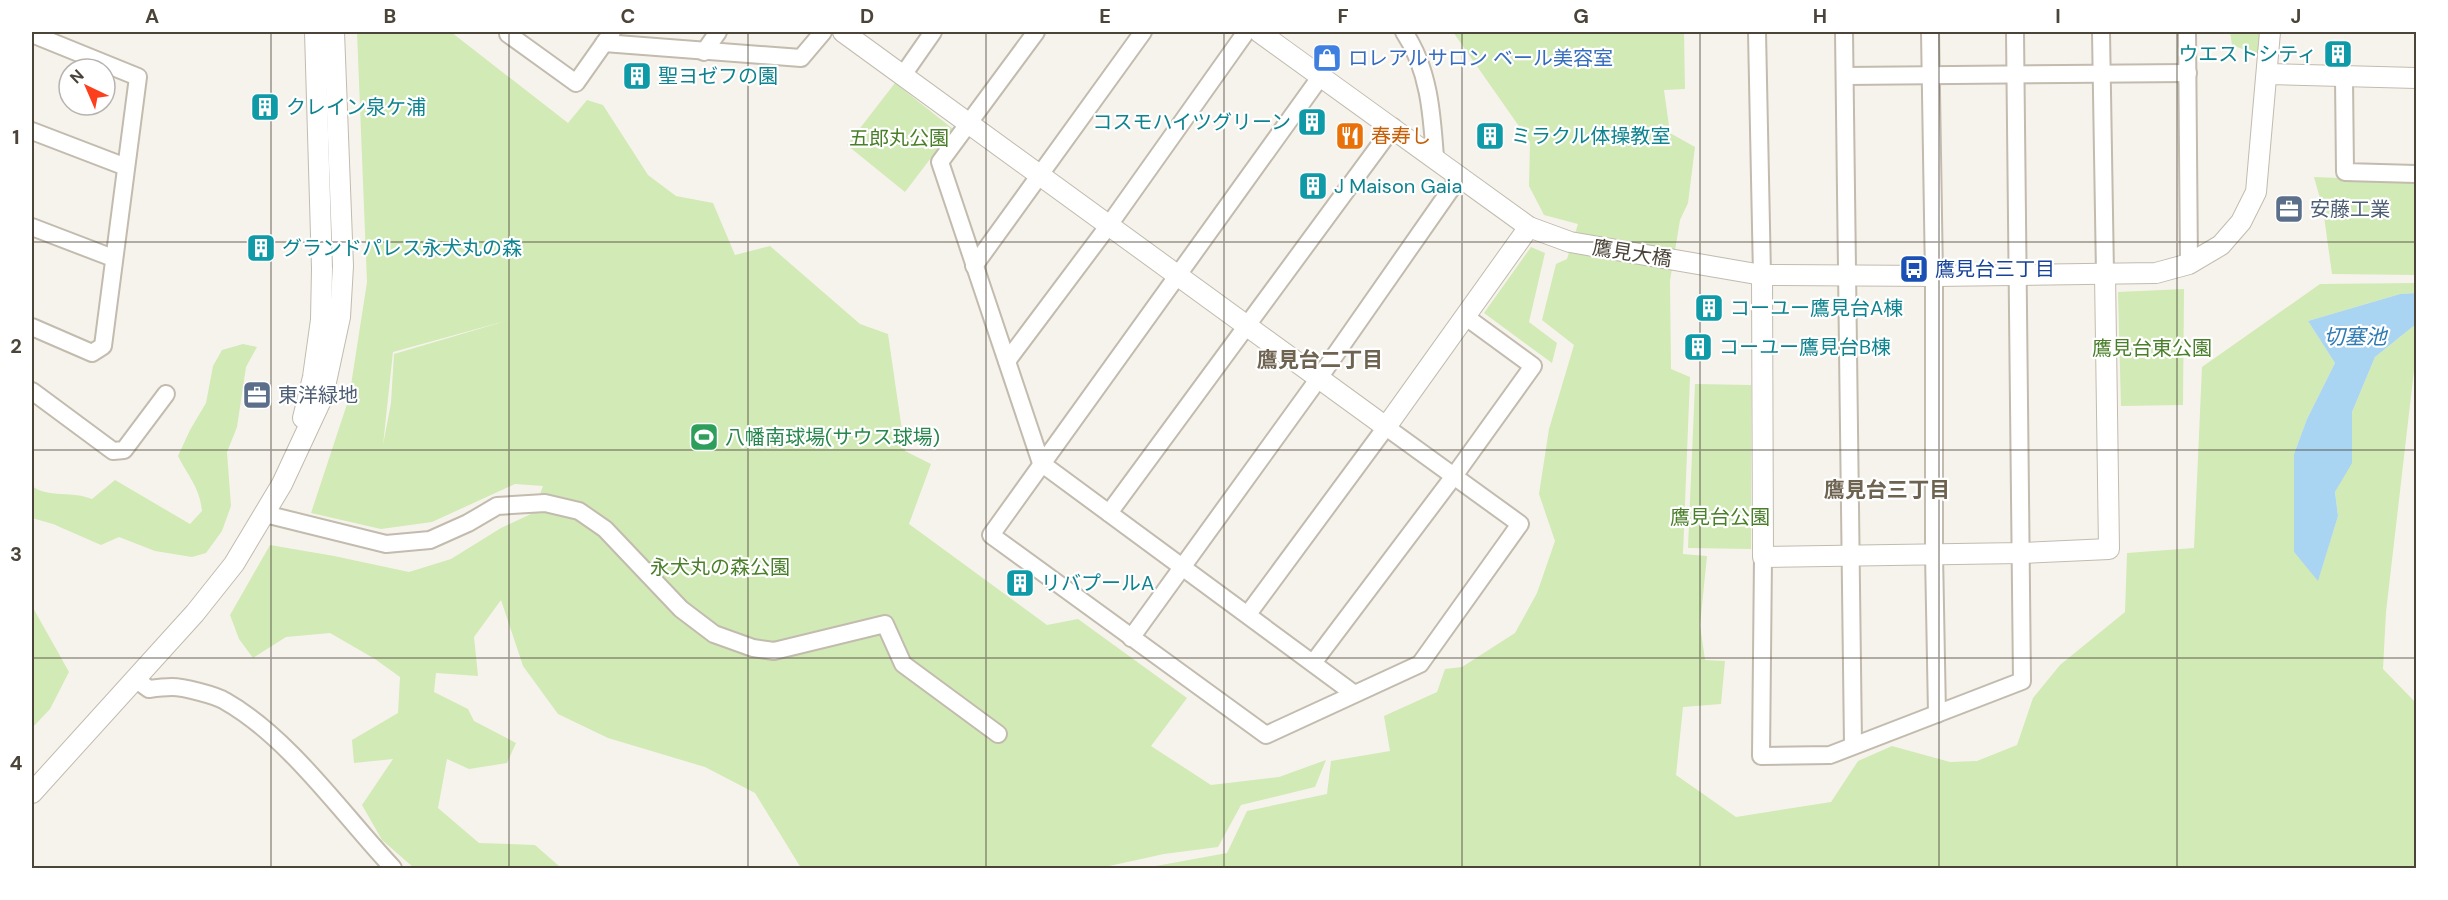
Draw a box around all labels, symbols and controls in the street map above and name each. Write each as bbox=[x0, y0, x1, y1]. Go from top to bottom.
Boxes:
text: A bbox=[145, 3, 159, 29]
text: B bbox=[384, 3, 396, 29]
text: C bbox=[621, 3, 635, 29]
text: D bbox=[860, 3, 874, 29]
text: E bbox=[1099, 3, 1111, 29]
text: F bbox=[1337, 3, 1349, 29]
text: G bbox=[1573, 3, 1589, 29]
text: H bbox=[1813, 3, 1827, 29]
text: I bbox=[2055, 3, 2061, 29]
text: J bbox=[2291, 3, 2301, 29]
building icon: ウエストシティ bbox=[2322, 38, 2354, 70]
place label: ウエストシティ bbox=[2178, 41, 2317, 67]
shop icon: ロレアルサロン ベール美容室 bbox=[1311, 42, 1343, 74]
place label: ロレアルサロン ベール美容室 bbox=[1348, 45, 1613, 71]
north arrow bbox=[57, 57, 117, 117]
building icon: 聖ヨゼフの園 bbox=[621, 60, 653, 92]
place label: 聖ヨゼフの園 bbox=[658, 63, 778, 89]
text: N bbox=[65, 65, 88, 88]
building icon: クレイン泉ケ浦 bbox=[249, 91, 281, 123]
place label: クレイン泉ケ浦 bbox=[286, 94, 426, 120]
building icon: コスモハイツグリーン bbox=[1296, 106, 1328, 138]
place label: コスモハイツグリーン bbox=[1092, 109, 1291, 135]
restaurant icon: 春寿し bbox=[1334, 120, 1366, 152]
building icon: ミラクル体操教室 bbox=[1474, 120, 1506, 152]
place label: 春寿し bbox=[1371, 123, 1431, 149]
place label: ミラクル体操教室 bbox=[1511, 123, 1670, 149]
text: 1 bbox=[12, 124, 20, 150]
park label: 五郎丸公園 bbox=[849, 125, 949, 151]
building icon: J Maison Gaia bbox=[1297, 170, 1329, 202]
place label: J Maison Gaia bbox=[1334, 173, 1462, 199]
office icon: 安藤工業 bbox=[2273, 193, 2305, 225]
place label: 安藤工業 bbox=[2310, 196, 2390, 222]
building icon: グランドパレス永犬丸の森 bbox=[245, 232, 277, 264]
street label: 鷹見大橋 bbox=[1590, 234, 1674, 272]
place label: グランドパレス永犬丸の森 bbox=[282, 235, 522, 261]
bus stop icon: 鷹見台三丁目 bbox=[1898, 253, 1930, 285]
place label: 鷹見台三丁目 bbox=[1935, 256, 2055, 282]
building icon: コーユー鷹見台A棟 bbox=[1693, 292, 1725, 324]
place label: コーユー鷹見台A棟 bbox=[1730, 295, 1903, 321]
water label: 切塞池 bbox=[2324, 323, 2388, 351]
building icon: コーユー鷹見台B棟 bbox=[1682, 331, 1714, 363]
text: 2 bbox=[10, 333, 22, 359]
place label: コーユー鷹見台B棟 bbox=[1719, 334, 1891, 360]
park label: 鷹見台東公園 bbox=[2092, 335, 2212, 361]
district label: 鷹見台二丁目 bbox=[1257, 346, 1383, 374]
office icon: 東洋緑地 bbox=[241, 379, 273, 411]
place label: 東洋緑地 bbox=[278, 382, 358, 408]
sports icon: 八幡南球場(サウス球場) bbox=[688, 421, 720, 453]
place label: 八幡南球場(サウス球場) bbox=[725, 424, 940, 450]
district label: 鷹見台三丁目 bbox=[1824, 476, 1950, 504]
park label: 鷹見台公園 bbox=[1670, 504, 1770, 530]
text: 3 bbox=[10, 541, 22, 567]
park label: 永犬丸の森公園 bbox=[650, 554, 790, 580]
building icon: リバプールA bbox=[1004, 567, 1036, 599]
place label: リバプールA bbox=[1041, 570, 1154, 596]
text: 4 bbox=[10, 750, 23, 776]

